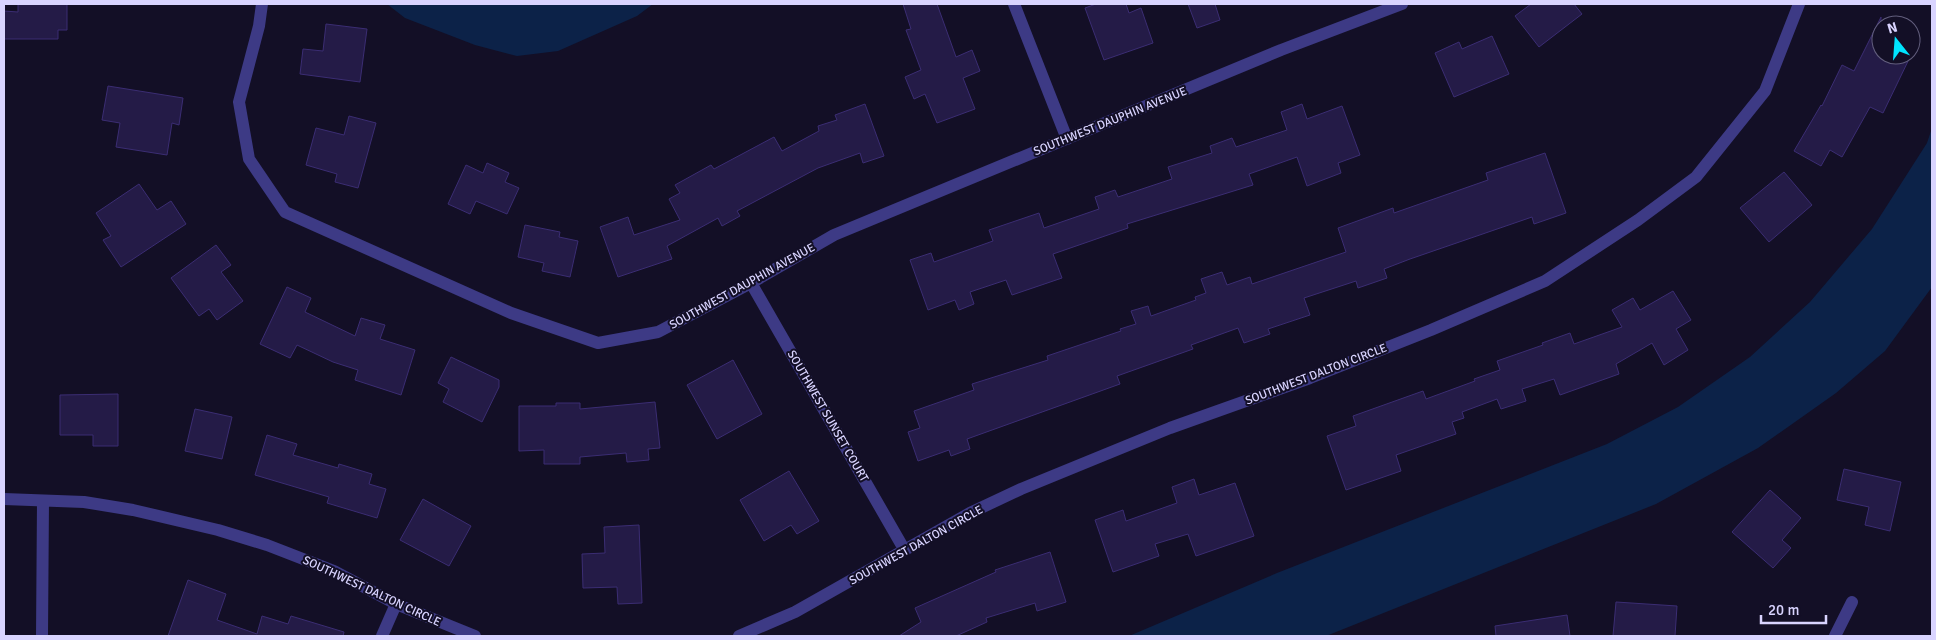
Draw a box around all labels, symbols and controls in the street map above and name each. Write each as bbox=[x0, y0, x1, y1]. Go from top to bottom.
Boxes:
north arrow bbox=[1871, 15, 1921, 65]
text: N bbox=[1885, 18, 1899, 38]
street label: SOUTHWEST DAUPHIN AVENUE bbox=[1031, 84, 1189, 159]
street label: SOUTHWEST DAUPHIN AVENUE bbox=[667, 240, 818, 333]
street label: SOUTHWEST DALTON CIRCLE bbox=[1243, 340, 1389, 408]
street label: SOUTHWEST SUNSET COURT bbox=[784, 348, 871, 485]
street label: SOUTHWEST DALTON CIRCLE bbox=[847, 502, 986, 588]
street label: SOUTHWEST DALTON CIRCLE bbox=[300, 553, 443, 630]
scale bar bbox=[1761, 592, 1826, 624]
text: 20 m bbox=[1768, 601, 1799, 619]

